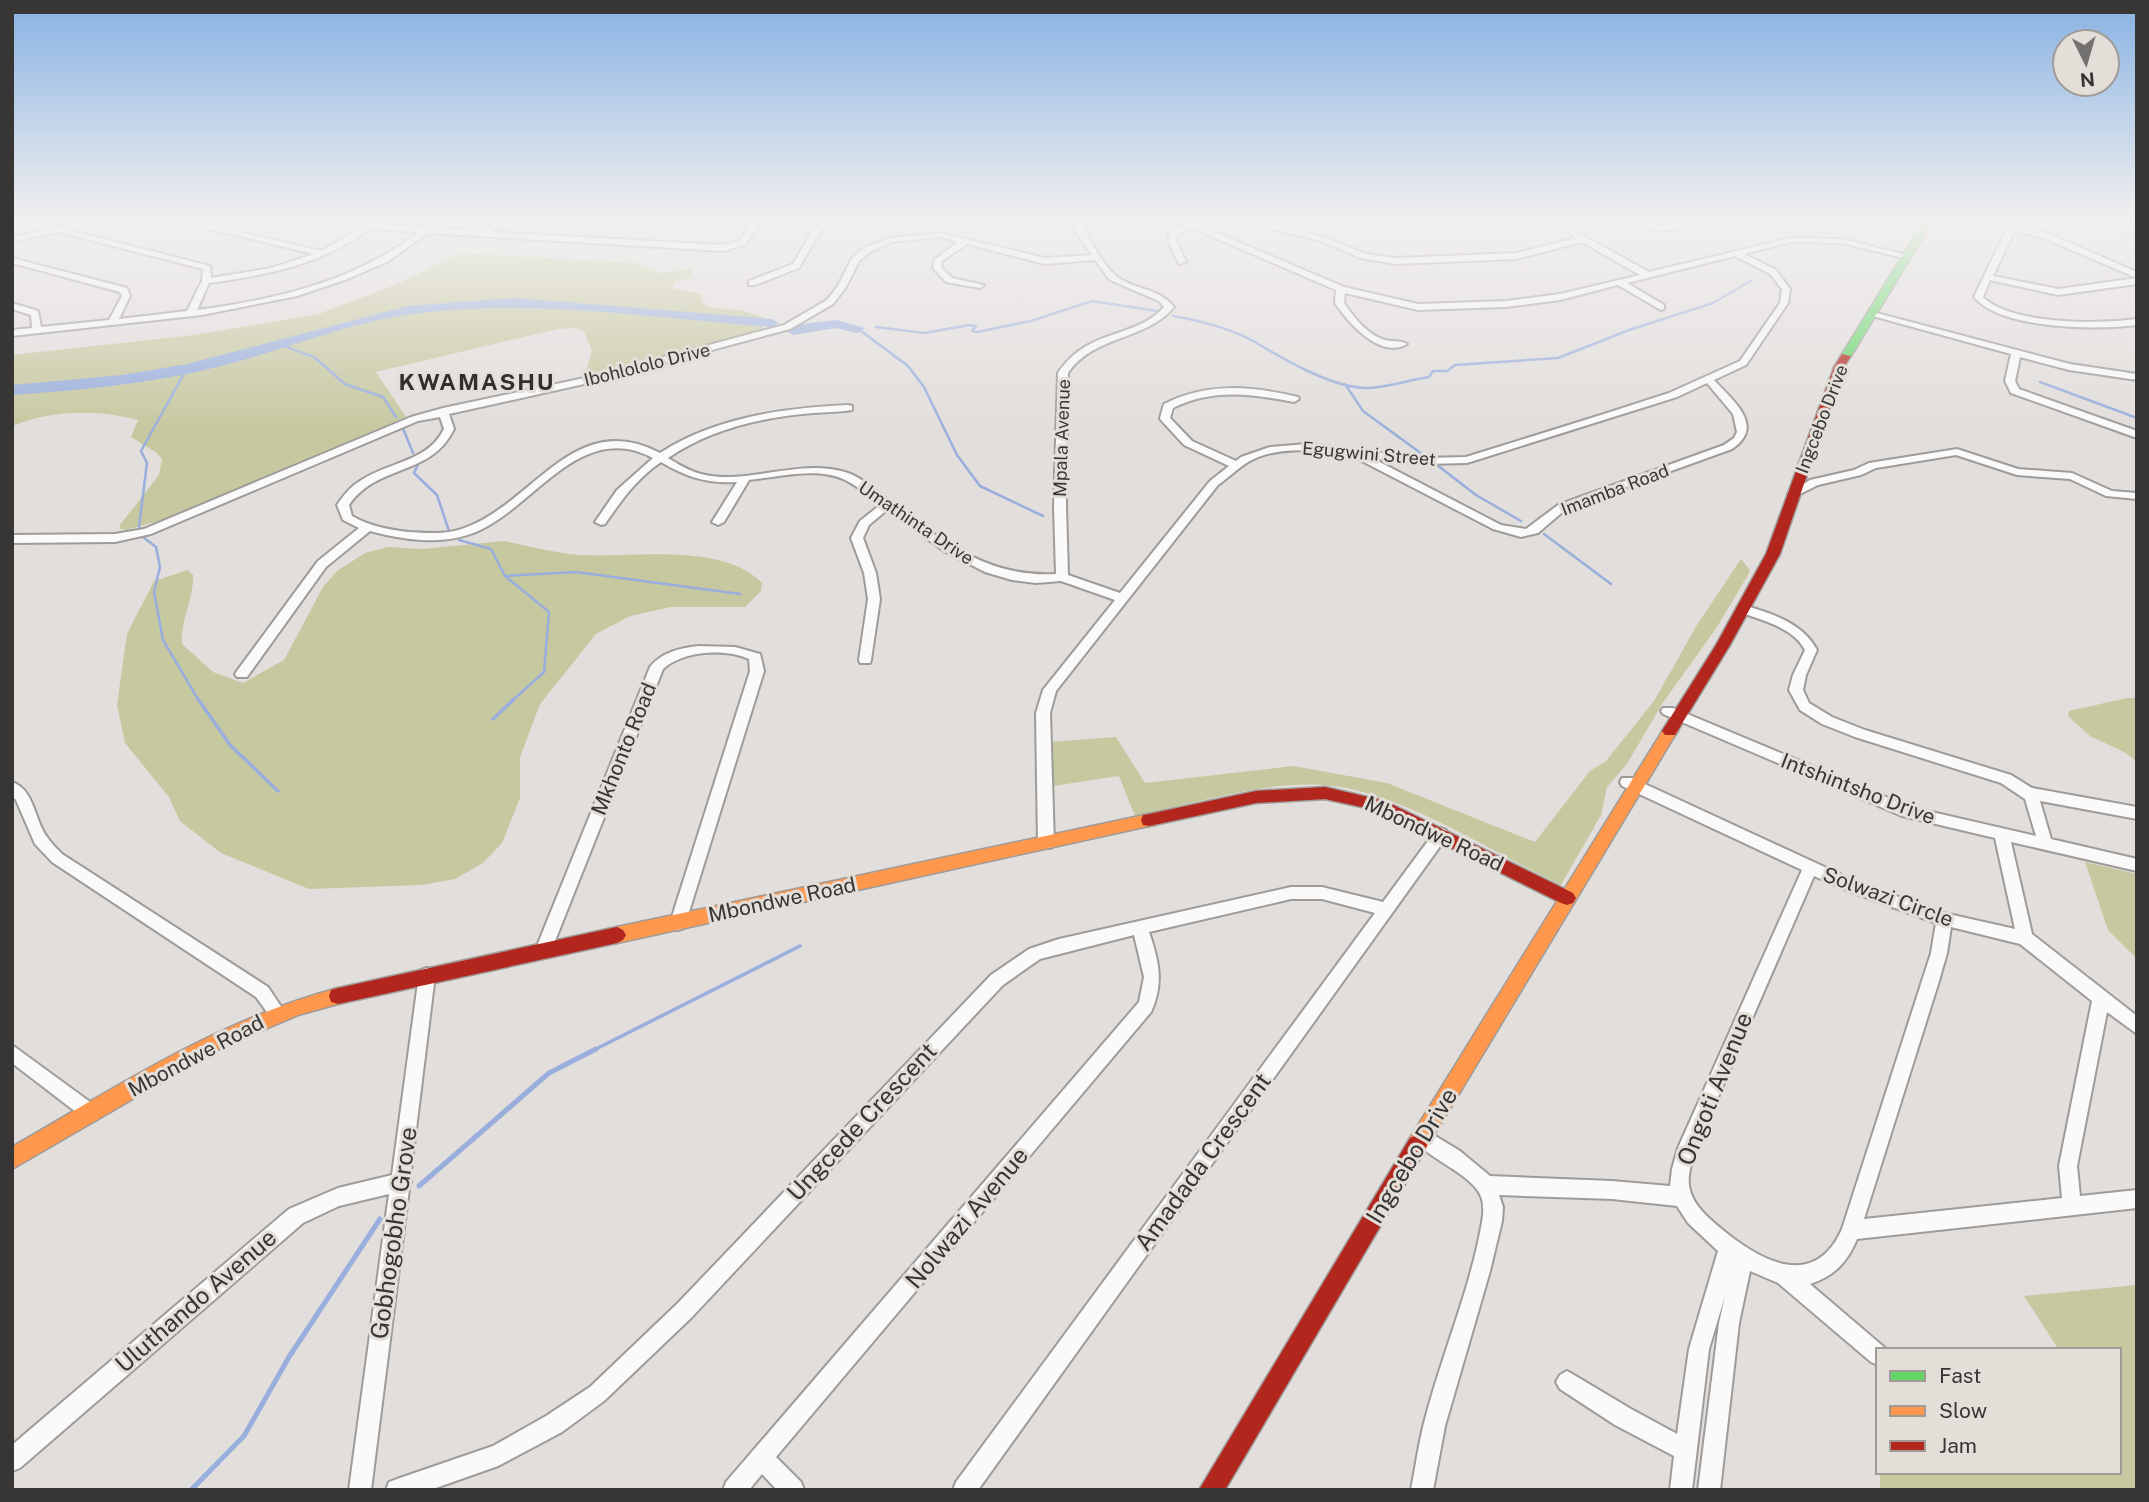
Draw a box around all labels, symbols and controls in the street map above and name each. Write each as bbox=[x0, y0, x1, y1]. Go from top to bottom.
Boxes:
north arrow bbox=[2051, 28, 2121, 98]
text: N bbox=[2079, 68, 2096, 92]
street label: Ibohlololo Drive bbox=[582, 339, 712, 390]
street label: Ingcebo Drive bbox=[1791, 362, 1852, 476]
district label: KWAMASHU bbox=[399, 368, 555, 395]
street label: Mpala Avenue bbox=[1049, 379, 1074, 497]
street label: Egugwini Street bbox=[1301, 437, 1437, 470]
street label: Imamba Road bbox=[1558, 459, 1672, 520]
street label: Umathinta Drive bbox=[855, 476, 978, 569]
street label: Mkhonto Road bbox=[586, 679, 661, 819]
street label: Intshintsho Drive bbox=[1777, 748, 1939, 829]
street label: Mbondwe Road bbox=[1361, 790, 1508, 877]
street label: Solwazi Circle bbox=[1820, 861, 1957, 932]
street label: Mbondwe Road bbox=[706, 872, 858, 927]
street label: Ongoti Avenue bbox=[1671, 1008, 1757, 1169]
street label: Mbondwe Road bbox=[123, 1009, 268, 1102]
street label: Ungcede Crescent bbox=[781, 1036, 942, 1206]
street label: Amadada Crescent bbox=[1128, 1067, 1276, 1256]
street label: Ingcebo Drive bbox=[1360, 1083, 1462, 1228]
street label: Gobhogobho Grove bbox=[364, 1125, 422, 1341]
street label: Nolwazi Avenue bbox=[899, 1141, 1033, 1294]
street label: Uluthando Avenue bbox=[109, 1223, 281, 1378]
legend bbox=[1876, 1348, 2121, 1474]
text: Fast bbox=[1939, 1363, 1981, 1388]
text: Slow bbox=[1939, 1398, 1987, 1423]
text: Jam bbox=[1939, 1433, 1977, 1458]

